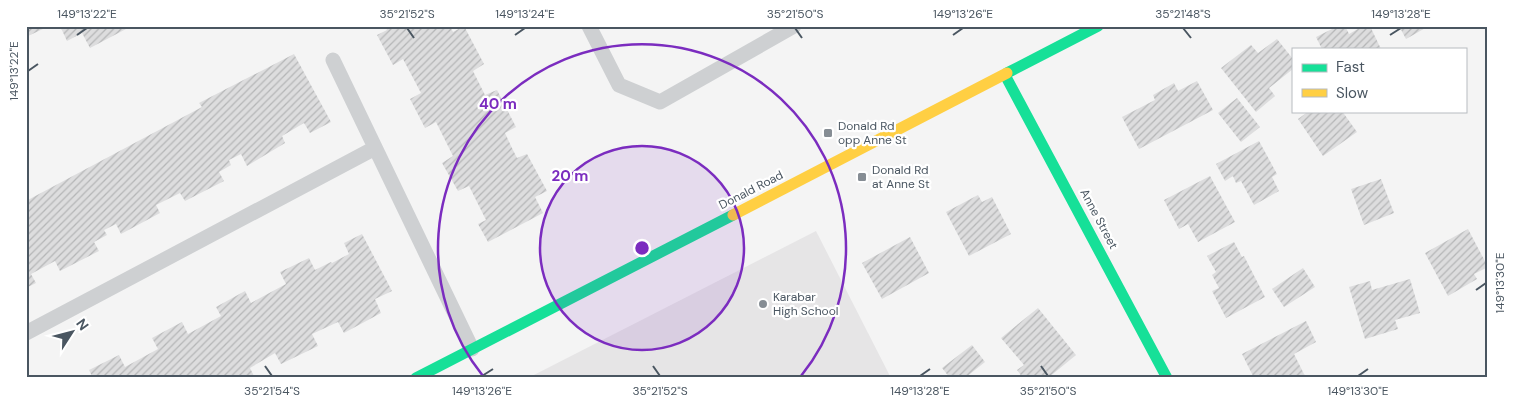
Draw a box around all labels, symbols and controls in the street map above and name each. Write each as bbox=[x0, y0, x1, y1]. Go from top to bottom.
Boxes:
text: 149°13'22"E bbox=[57, 6, 117, 22]
text: 35°21'52"S bbox=[379, 6, 435, 22]
text: 149°13'24"E bbox=[495, 6, 555, 22]
text: 35°21'50"S bbox=[767, 6, 823, 22]
text: 149°13'26"E bbox=[933, 6, 993, 22]
text: 35°21'48"S bbox=[1155, 6, 1211, 22]
text: 149°13'28"E bbox=[1371, 6, 1431, 22]
text: 149°13'22"E bbox=[6, 41, 22, 101]
legend bbox=[1292, 48, 1466, 112]
text: Fast bbox=[1336, 57, 1365, 77]
text: Slow bbox=[1336, 83, 1369, 103]
text: 40 m bbox=[479, 94, 517, 114]
place label: Donald Rd opp Anne St bbox=[838, 118, 907, 148]
marker: Donald Rd opp Anne St bbox=[822, 127, 834, 139]
place label: Donald Rd at Anne St bbox=[872, 162, 930, 192]
text: 20 m bbox=[552, 166, 588, 186]
street label: Donald Road bbox=[716, 167, 786, 213]
marker: Donald Rd at Anne St bbox=[856, 171, 868, 183]
street label: Anne Street bbox=[1076, 186, 1122, 252]
centre of rings bbox=[633, 239, 651, 257]
text: 149°13'30"E bbox=[1492, 252, 1508, 314]
place label: Karabar High School bbox=[773, 289, 838, 319]
marker: Karabar High School bbox=[757, 298, 769, 310]
north arrow bbox=[48, 306, 98, 356]
text: N bbox=[72, 315, 93, 334]
text: 35°21'54"S bbox=[244, 383, 300, 399]
text: 149°13'26"E bbox=[452, 383, 512, 399]
text: 35°21'52"S bbox=[632, 383, 688, 399]
text: 149°13'28"E bbox=[890, 383, 950, 399]
text: 35°21'50"S bbox=[1020, 383, 1076, 399]
text: 149°13'30"E bbox=[1328, 383, 1389, 399]

